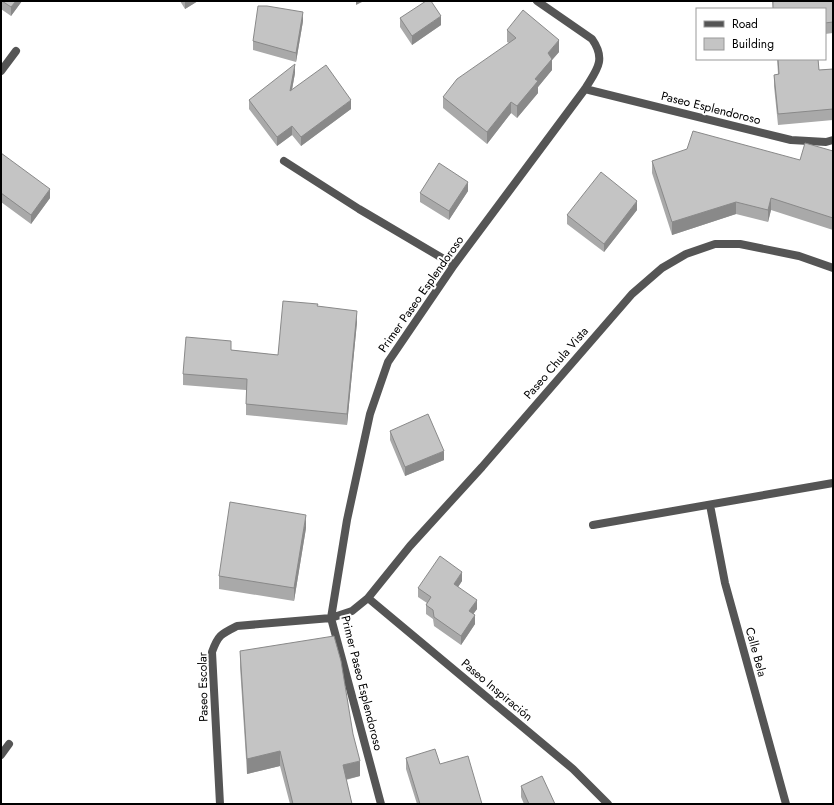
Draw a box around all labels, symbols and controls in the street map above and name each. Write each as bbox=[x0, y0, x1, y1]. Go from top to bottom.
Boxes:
legend bbox=[696, 8, 826, 60]
text: Road bbox=[732, 15, 758, 33]
text: Building bbox=[732, 35, 774, 53]
street label: Paseo Esplendoroso bbox=[659, 87, 763, 129]
street label: Primer Paseo Esplendoroso bbox=[374, 232, 468, 356]
street label: Paseo Chula Vista bbox=[519, 323, 593, 403]
street label: Primer Paseo Esplendoroso bbox=[336, 613, 388, 753]
street label: Calle Bela bbox=[741, 625, 771, 679]
street label: Paseo Escolar bbox=[193, 651, 213, 722]
street label: Paseo Inspiración bbox=[457, 655, 537, 725]

